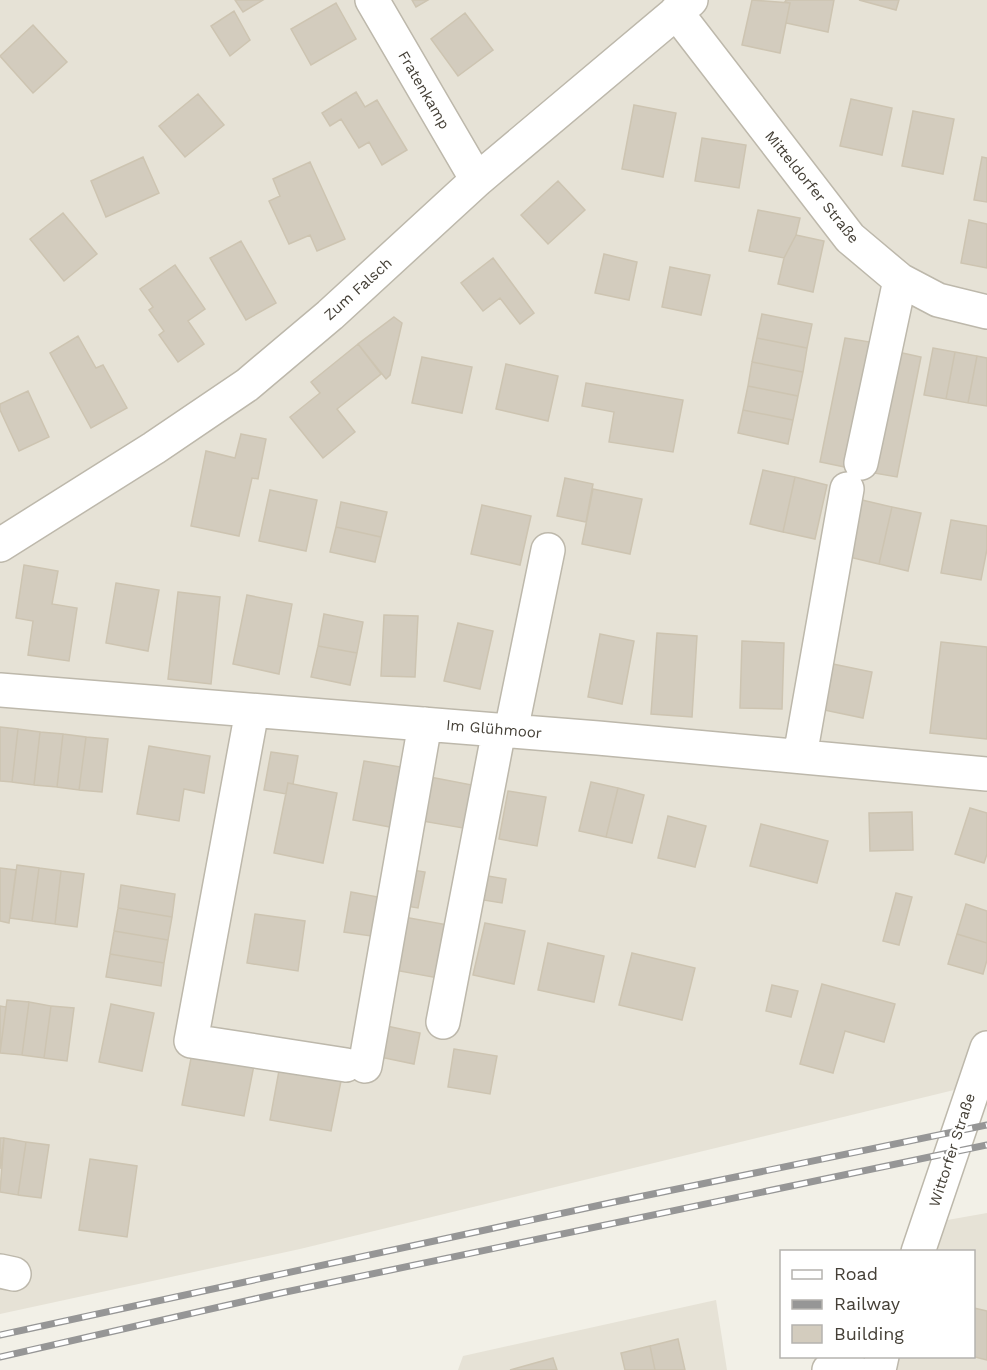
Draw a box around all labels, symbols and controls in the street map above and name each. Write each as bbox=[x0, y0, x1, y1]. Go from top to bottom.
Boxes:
street label: Fratenkamp bbox=[394, 48, 454, 132]
street label: Mitteldorfer Straße bbox=[761, 127, 863, 247]
street label: Zum Falsch bbox=[320, 254, 396, 324]
street label: Im Glühmoor bbox=[445, 716, 543, 742]
street label: Wittorfer Straße bbox=[925, 1091, 979, 1209]
legend bbox=[780, 1250, 975, 1358]
text: Road bbox=[834, 1263, 878, 1284]
text: Railway bbox=[834, 1293, 901, 1314]
text: Building bbox=[834, 1323, 904, 1344]

